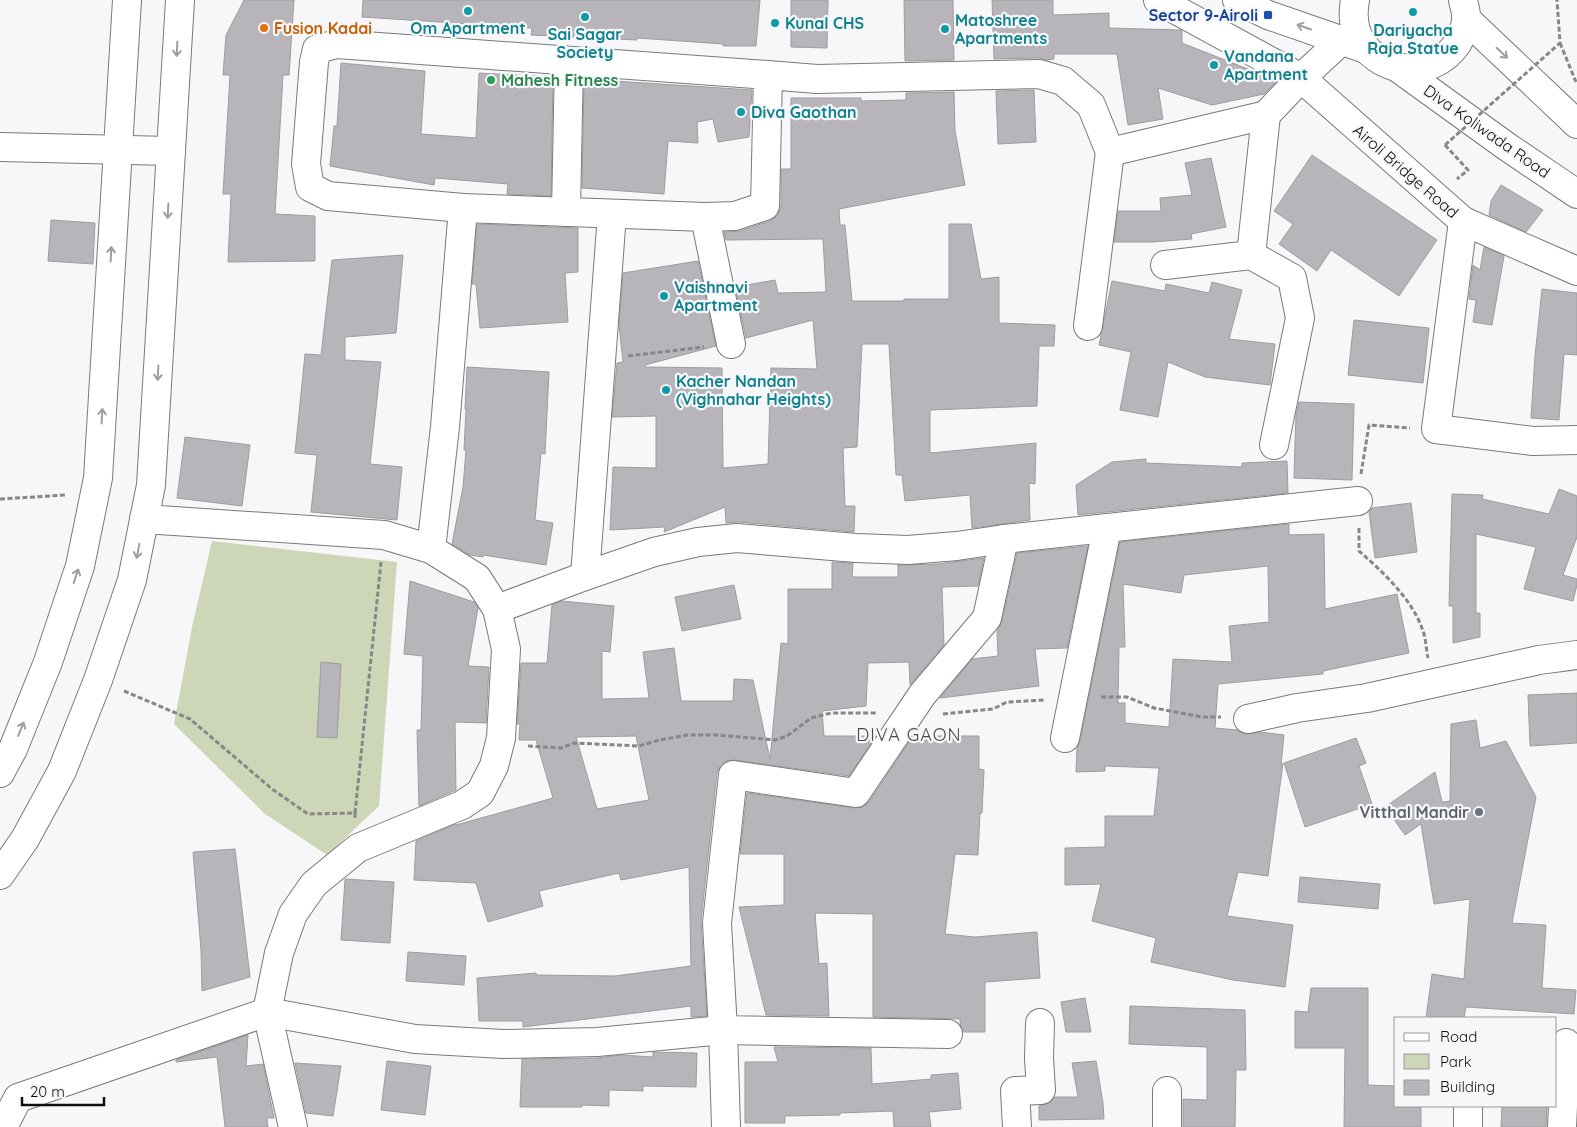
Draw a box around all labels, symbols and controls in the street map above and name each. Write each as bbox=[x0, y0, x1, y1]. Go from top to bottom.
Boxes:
marker: Om Apartment bbox=[462, 5, 474, 17]
place label: Sector 9-Airoli bbox=[1149, 5, 1258, 25]
marker: Dariyacha Raja Statue bbox=[1407, 6, 1419, 18]
marker: Sector 9-Airoli bbox=[1262, 9, 1274, 21]
place label: Matoshree Apartments bbox=[955, 10, 1047, 48]
marker: Sai Sagar Society bbox=[579, 11, 591, 23]
place label: Kunal CHS bbox=[785, 13, 864, 33]
marker: Kunal CHS bbox=[769, 17, 781, 29]
place label: Fusion Kadai bbox=[274, 18, 372, 38]
place label: Om Apartment bbox=[410, 18, 526, 38]
place label: Dariyacha Raja Statue bbox=[1367, 20, 1459, 58]
marker: Fusion Kadai bbox=[258, 22, 270, 34]
one-way arrow bbox=[1297, 22, 1312, 31]
marker: Matoshree Apartments bbox=[939, 23, 951, 35]
place label: Sai Sagar Society bbox=[548, 24, 622, 62]
one-way arrow bbox=[173, 40, 182, 56]
place label: Vandana Apartment bbox=[1224, 46, 1308, 84]
one-way arrow bbox=[1495, 47, 1508, 59]
marker: Vandana Apartment bbox=[1208, 59, 1220, 71]
place label: Mahesh Fitness bbox=[501, 70, 619, 90]
marker: Mahesh Fitness bbox=[485, 74, 497, 86]
street label: Diva Koliwada Road bbox=[1420, 80, 1554, 182]
place label: Diva Gaothan bbox=[751, 102, 857, 122]
marker: Diva Gaothan bbox=[735, 106, 747, 118]
street label: Airoli Bridge Road bbox=[1349, 120, 1463, 222]
one-way arrow bbox=[163, 203, 172, 219]
one-way arrow bbox=[107, 246, 116, 262]
place label: Vaishnavi Apartment bbox=[674, 277, 758, 315]
marker: Vaishnavi Apartment bbox=[658, 290, 670, 302]
one-way arrow bbox=[154, 365, 163, 381]
place label: Kacher Nandan (Vighnahar Heights) bbox=[676, 371, 831, 409]
marker: Kacher Nandan (Vighnahar Heights) bbox=[660, 384, 672, 396]
one-way arrow bbox=[97, 408, 106, 424]
one-way arrow bbox=[132, 543, 142, 559]
one-way arrow bbox=[72, 569, 81, 584]
one-way arrow bbox=[17, 722, 26, 737]
district label: DIVA GAON bbox=[856, 723, 962, 746]
place label: Vitthal Mandir bbox=[1360, 802, 1469, 822]
marker: Vitthal Mandir bbox=[1473, 806, 1485, 818]
legend bbox=[1394, 1017, 1557, 1107]
text: Road bbox=[1440, 1027, 1477, 1046]
text: Park bbox=[1440, 1052, 1472, 1071]
scale bar bbox=[22, 1074, 105, 1106]
text: Building bbox=[1440, 1077, 1495, 1096]
text: 20 m bbox=[30, 1082, 65, 1101]

